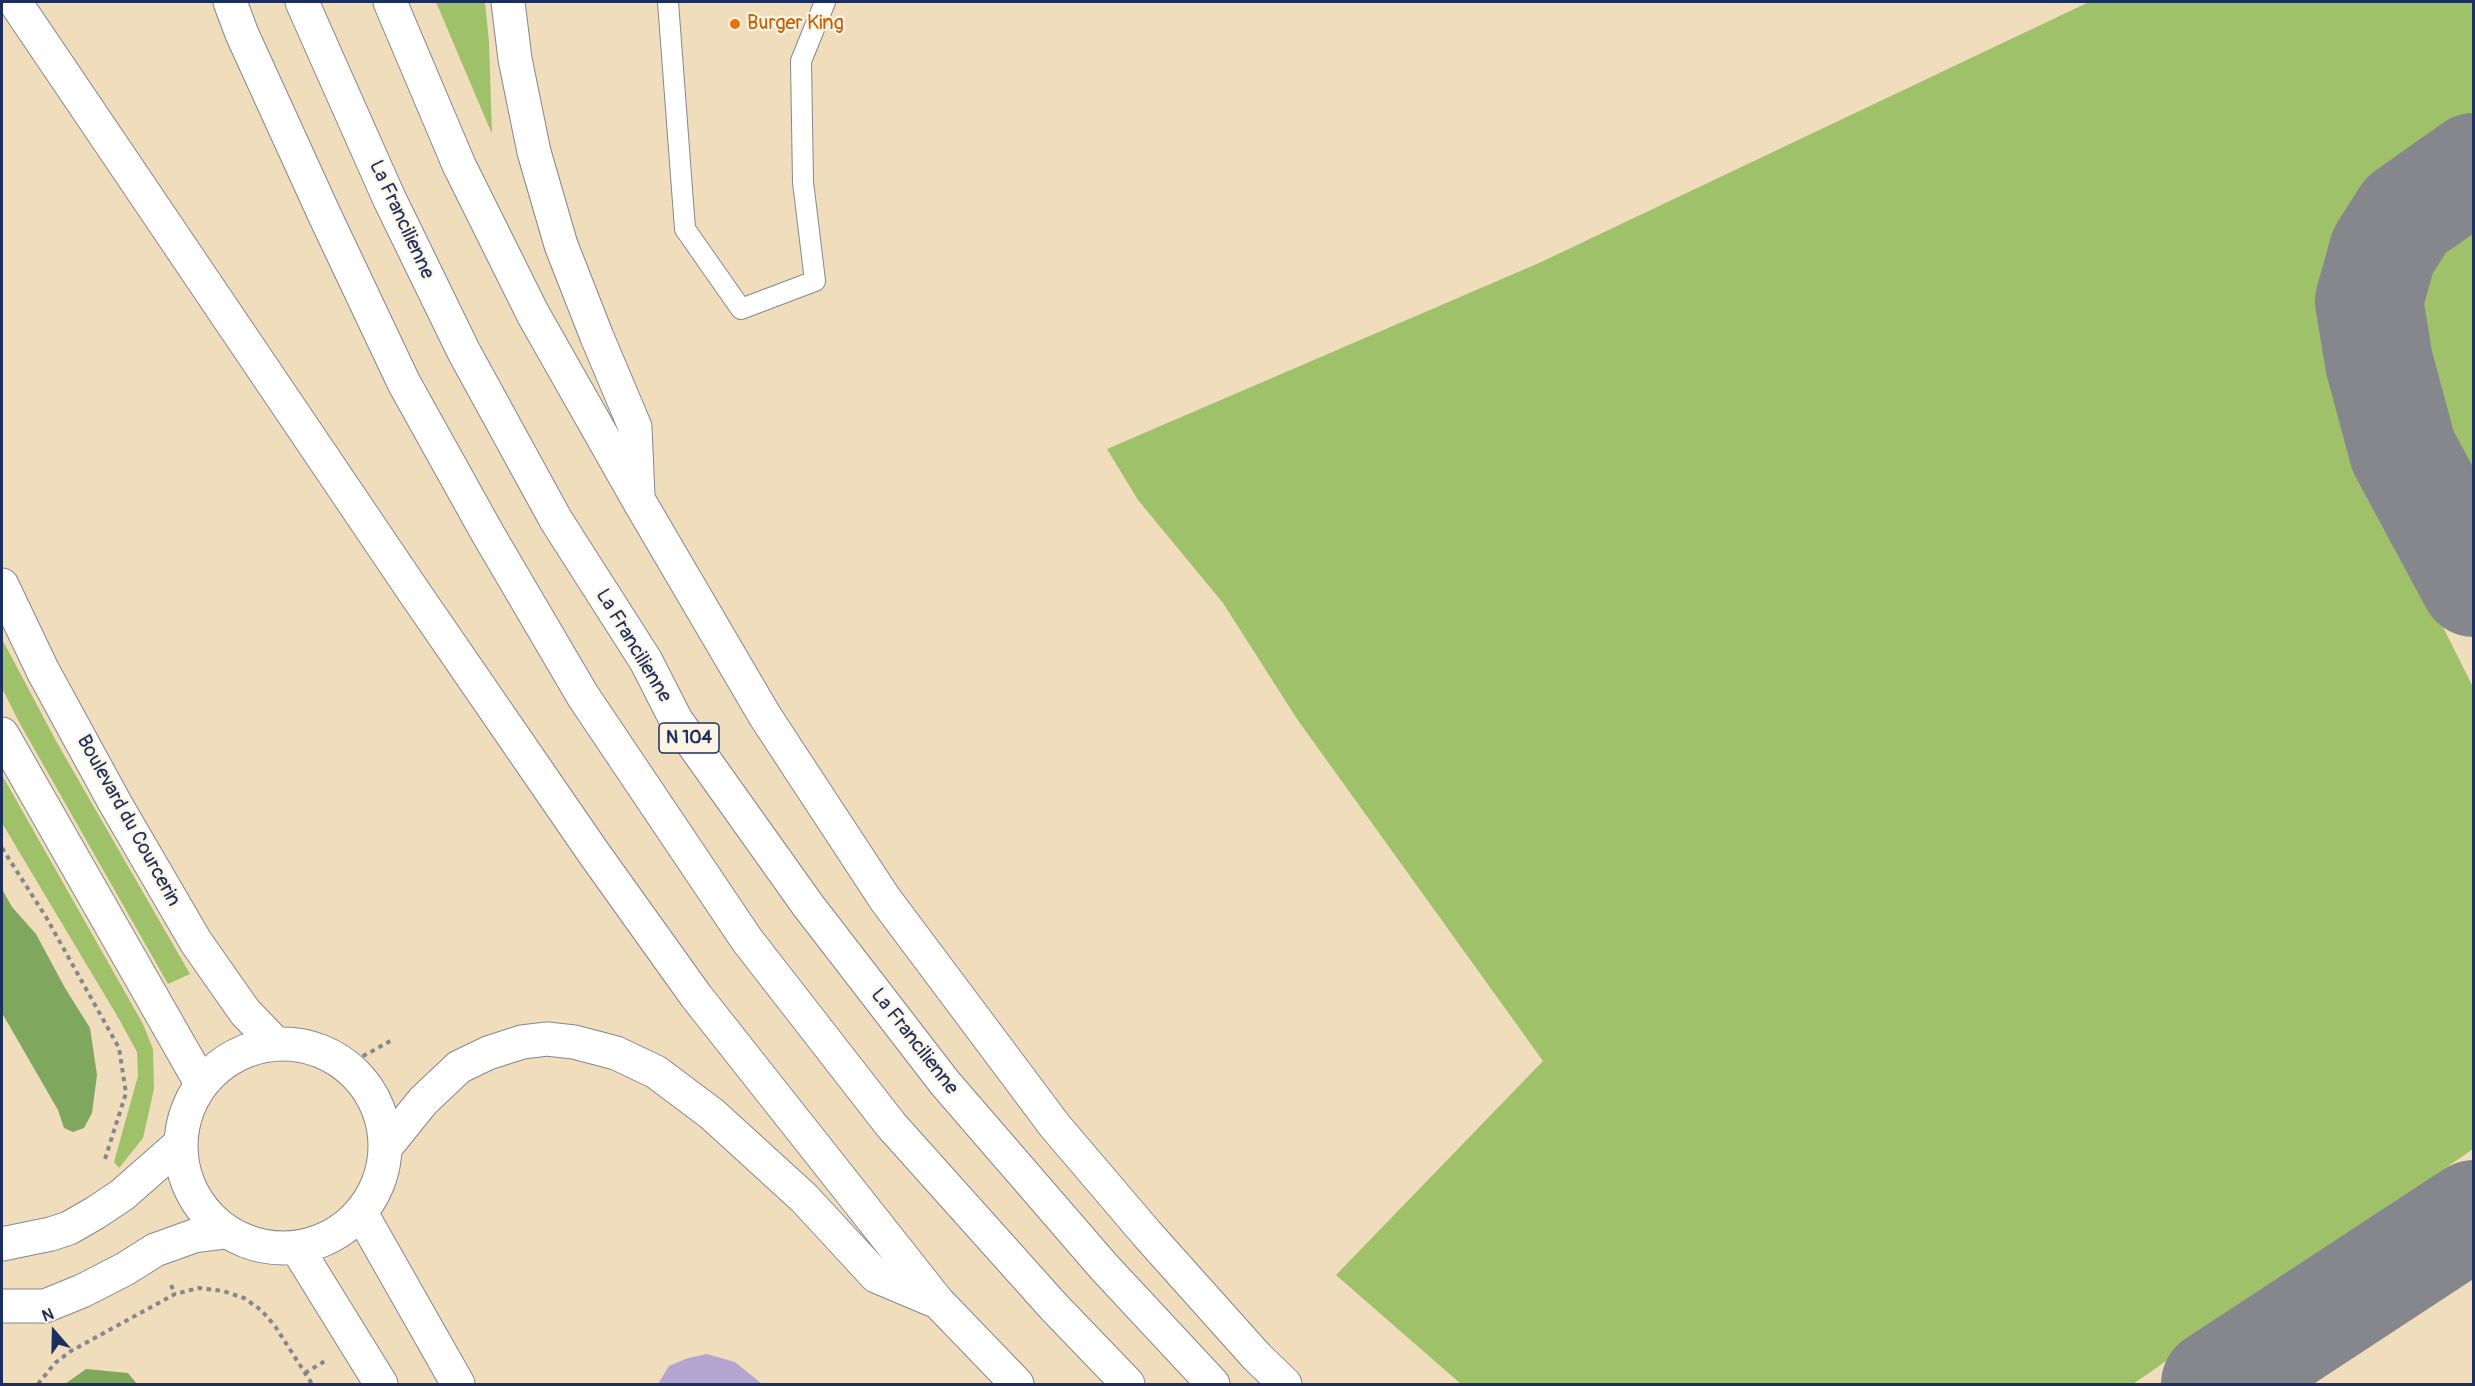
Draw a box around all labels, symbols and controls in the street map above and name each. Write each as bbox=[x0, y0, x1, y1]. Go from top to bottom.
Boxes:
place label: Burger King bbox=[747, 12, 844, 36]
marker: Burger King bbox=[728, 17, 742, 31]
street label: La Francilienne bbox=[363, 157, 439, 283]
street label: La Francilienne bbox=[590, 585, 676, 707]
road number: N 104 bbox=[659, 723, 719, 753]
street label: Boulevard du Courcerin bbox=[71, 731, 185, 911]
street label: La Francilienne bbox=[865, 984, 963, 1100]
north arrow bbox=[24, 1302, 84, 1362]
text: N bbox=[39, 1304, 56, 1326]

